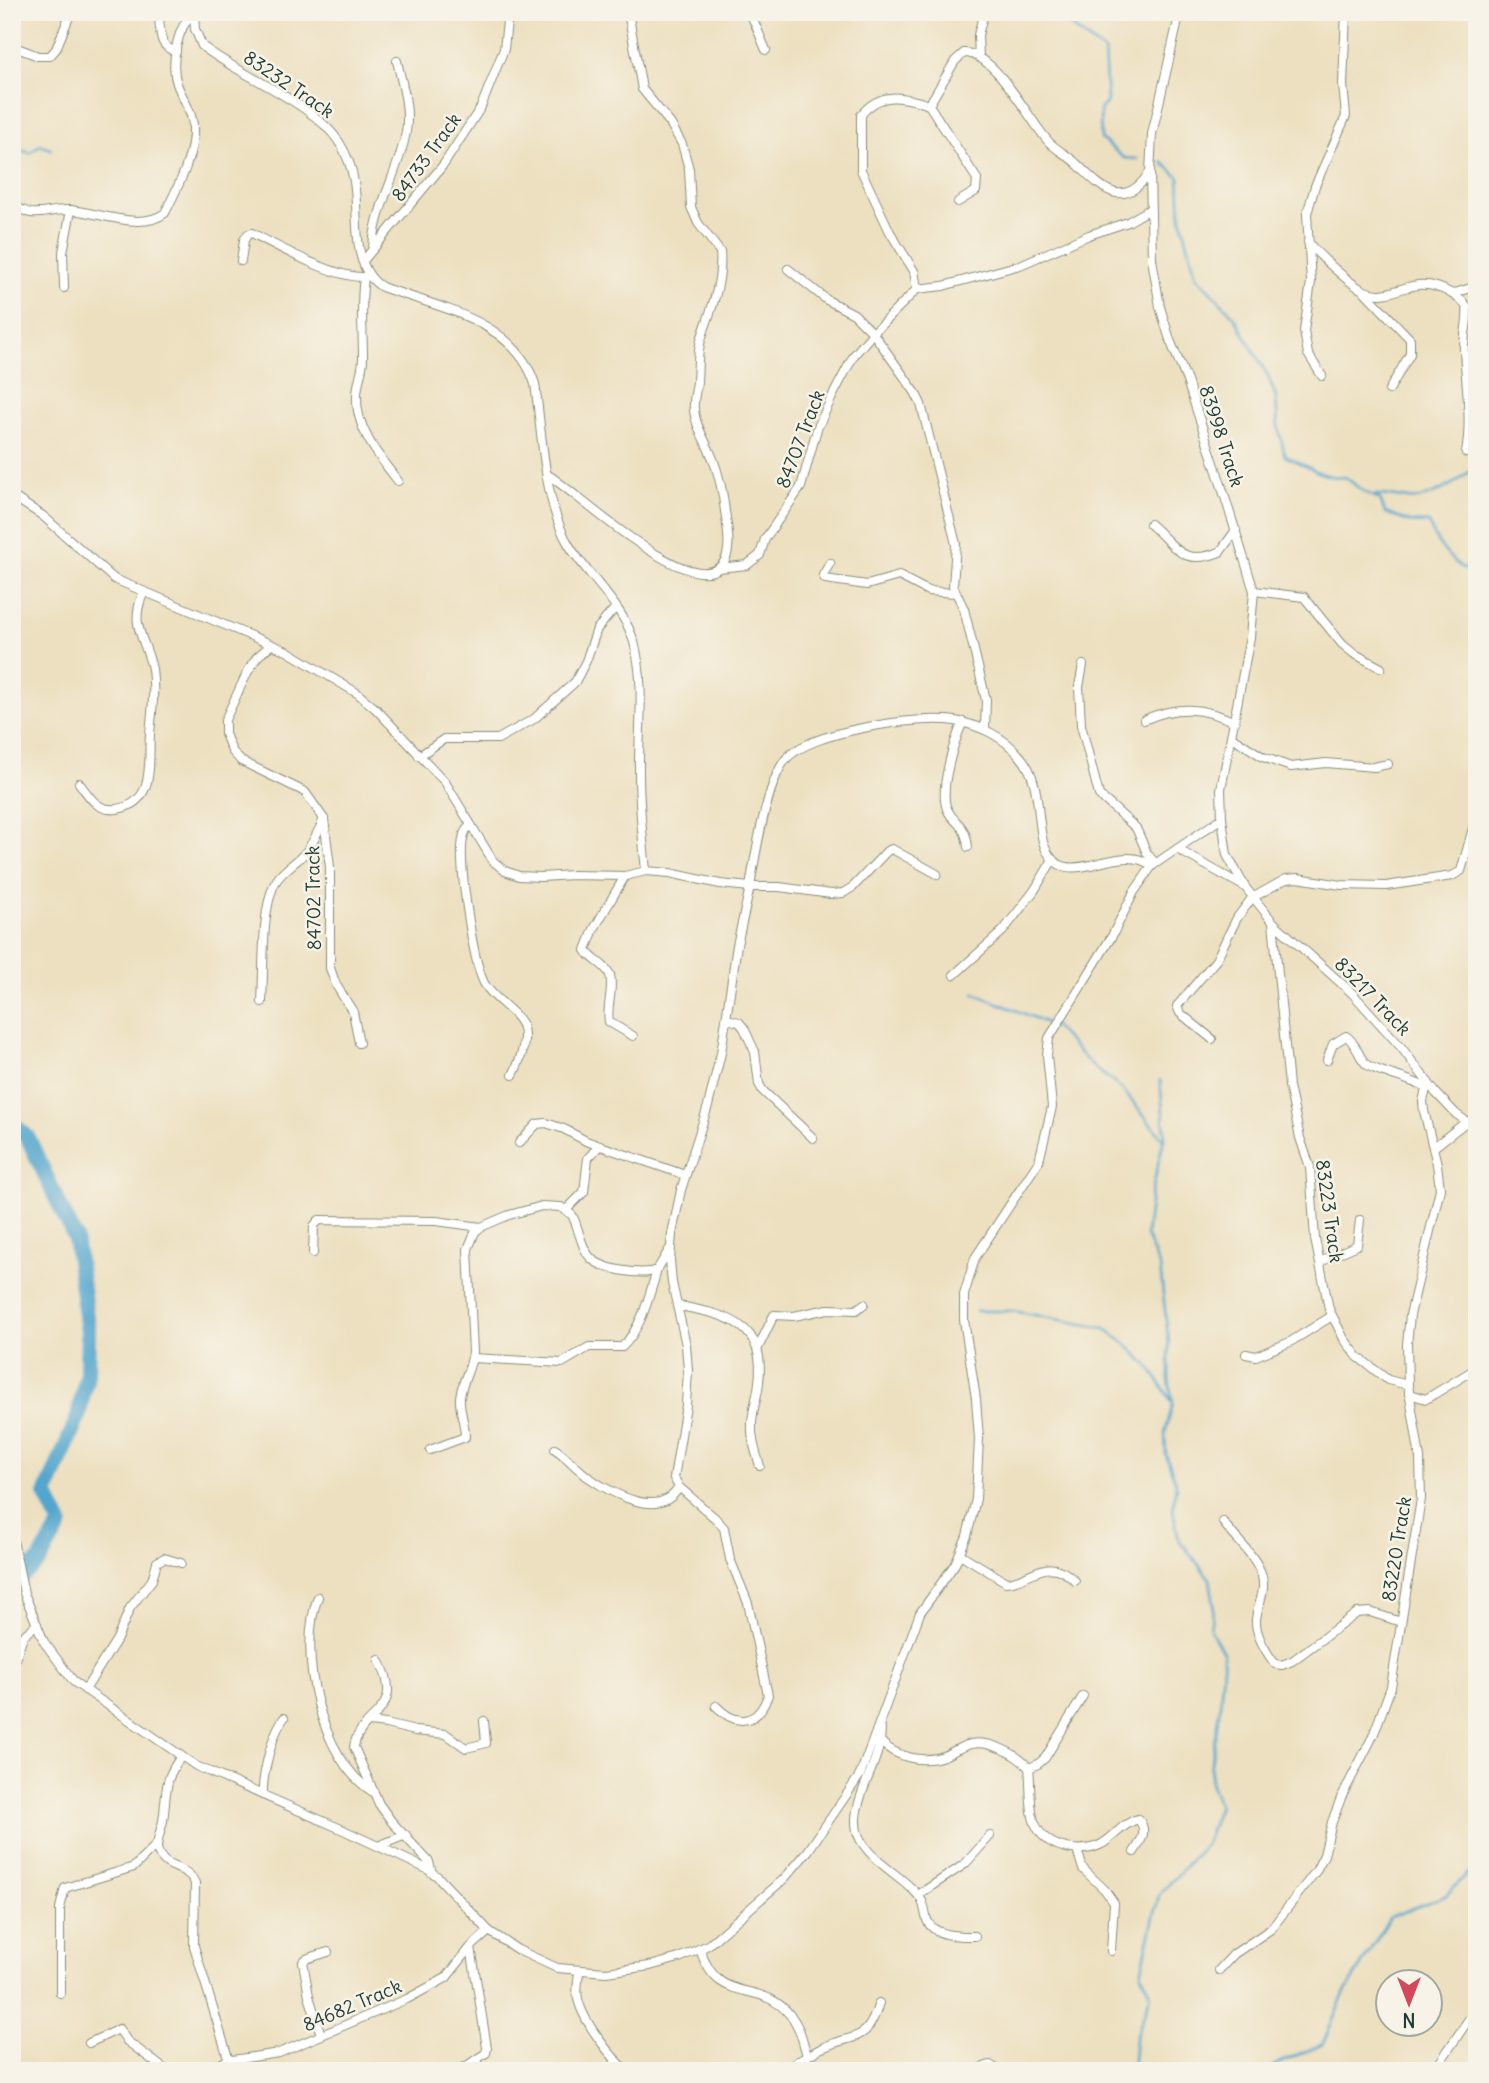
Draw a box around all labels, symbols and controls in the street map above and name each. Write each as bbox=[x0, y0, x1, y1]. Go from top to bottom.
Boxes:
street label: 83232 Track bbox=[239, 45, 339, 123]
street label: 84733 Track bbox=[386, 108, 466, 206]
street label: 83998 Track bbox=[1194, 382, 1250, 490]
street label: 84707 Track bbox=[770, 386, 830, 492]
street label: 84702 Track bbox=[300, 845, 326, 951]
street label: 83217 Track bbox=[1330, 952, 1417, 1040]
street label: 83223 Track bbox=[1311, 1158, 1349, 1265]
street label: 83220 Track bbox=[1376, 1495, 1416, 1603]
north arrow bbox=[1374, 1968, 1444, 2038]
street label: 84682 Track bbox=[299, 1973, 405, 2037]
text: N bbox=[1402, 2008, 1416, 2032]

